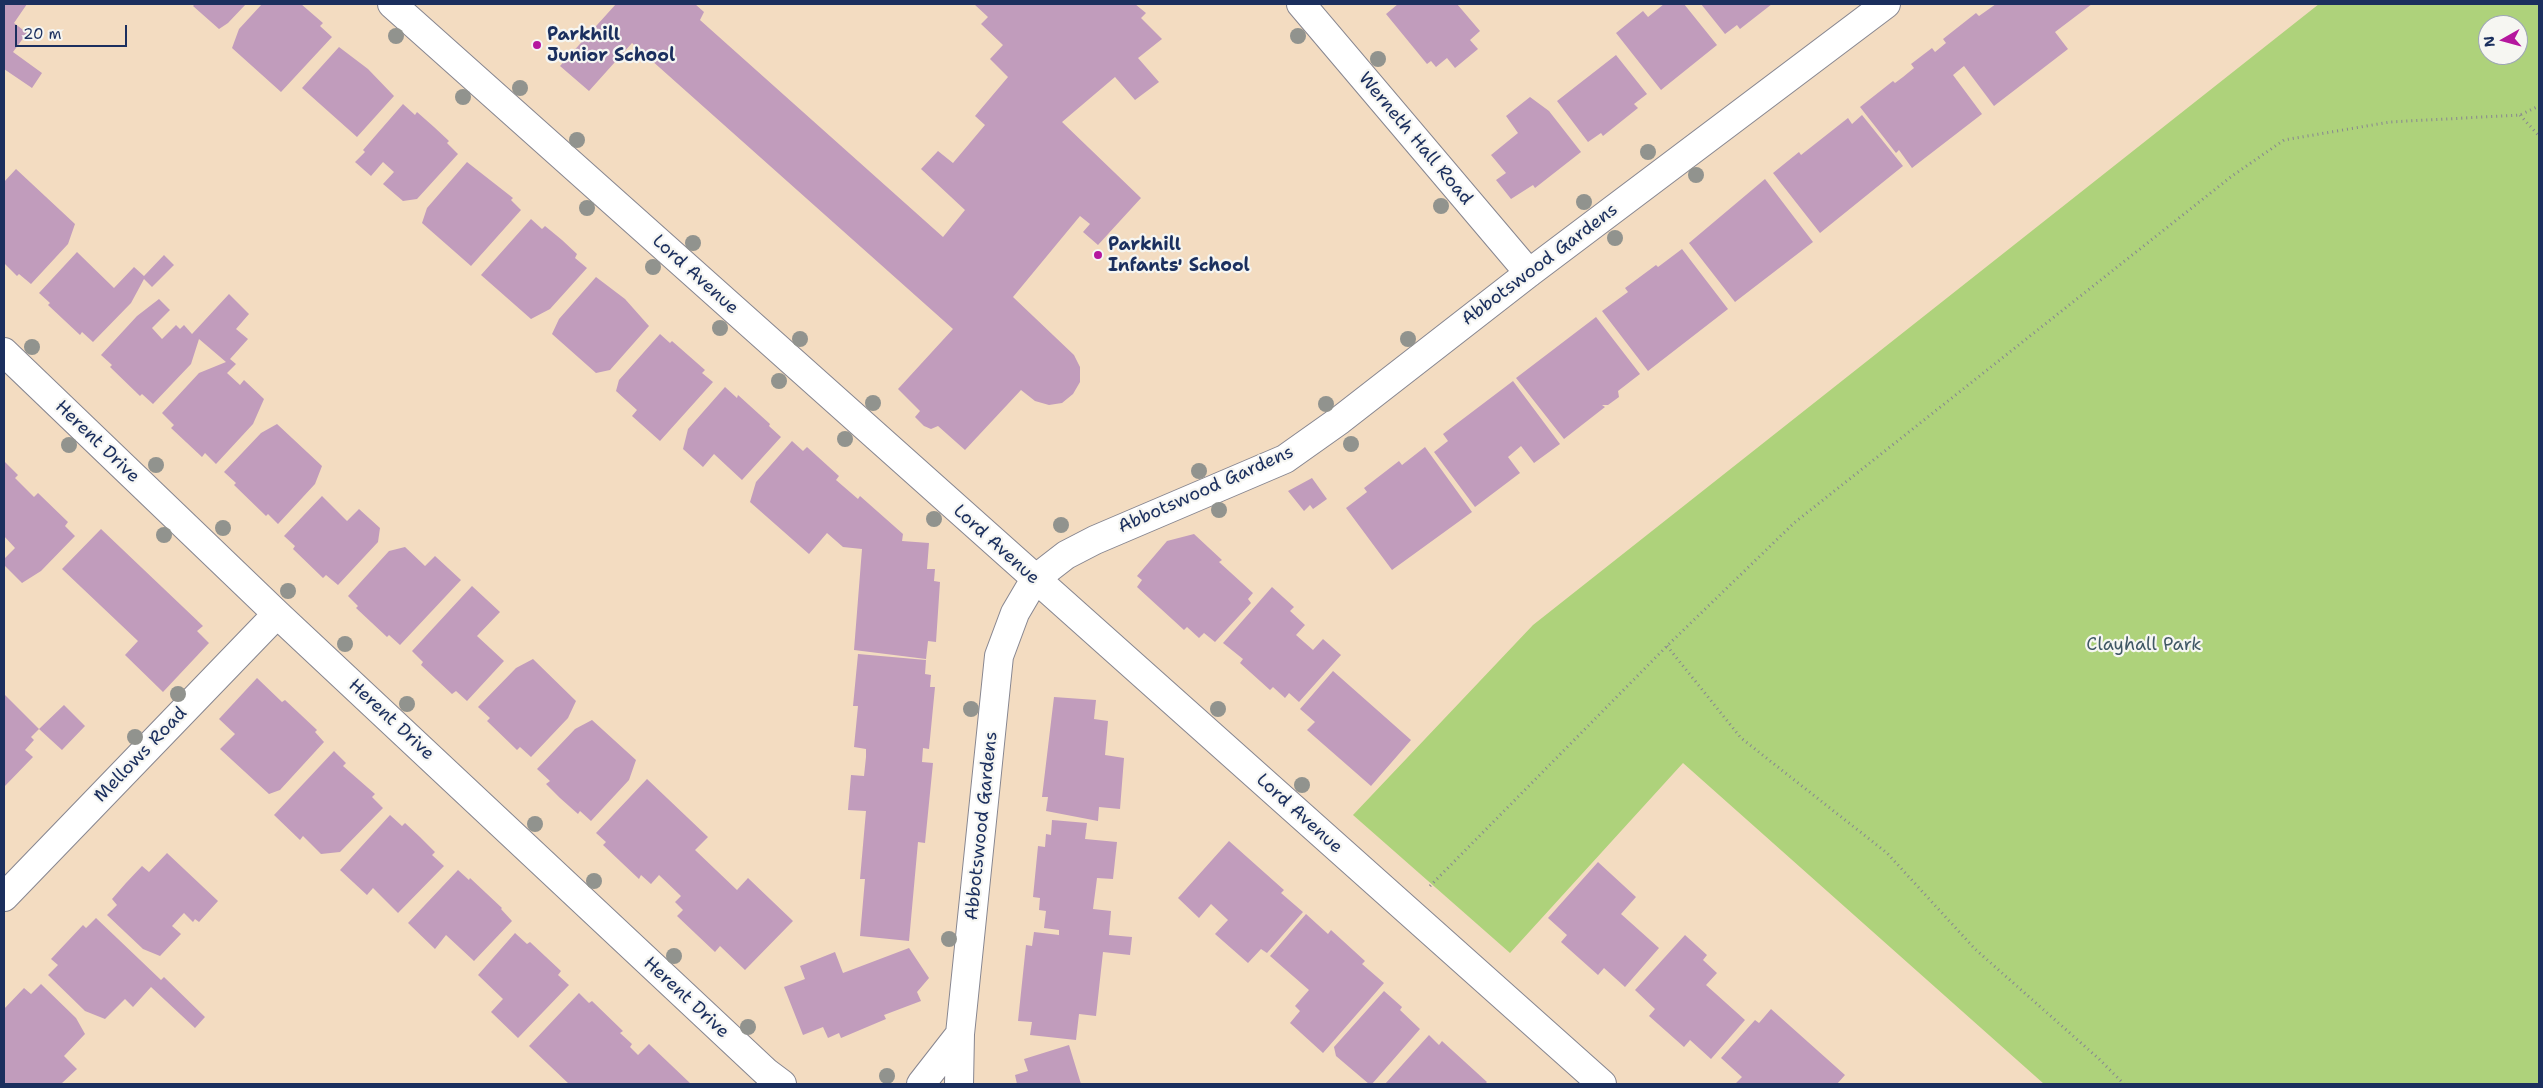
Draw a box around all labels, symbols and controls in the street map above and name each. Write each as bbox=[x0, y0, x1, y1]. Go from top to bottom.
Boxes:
scale bar bbox=[18, 15, 130, 47]
north arrow bbox=[2478, 15, 2528, 65]
text: 20 m bbox=[23, 24, 62, 44]
place label: Parkhill Junior School bbox=[547, 24, 675, 66]
text: N bbox=[2479, 35, 2499, 48]
marker: Parkhill Junior School bbox=[531, 39, 543, 51]
street label: Werneth Hall Road bbox=[1353, 68, 1477, 210]
street label: Abbotswood Gardens bbox=[1458, 199, 1622, 331]
street label: Lord Avenue bbox=[647, 231, 743, 319]
place label: Parkhill Infants' School bbox=[1108, 234, 1250, 276]
marker: Parkhill Infants' School bbox=[1092, 249, 1104, 261]
street label: Herent Drive bbox=[50, 396, 144, 488]
street label: Abbotswood Gardens bbox=[1115, 442, 1297, 538]
street label: Lord Avenue bbox=[948, 501, 1044, 589]
park label: Clayhall Park bbox=[2086, 634, 2202, 656]
street label: Herent Drive bbox=[344, 675, 438, 765]
street label: Mellows Road bbox=[90, 703, 192, 807]
street label: Abbotswood Gardens bbox=[961, 731, 1003, 921]
street label: Lord Avenue bbox=[1251, 770, 1347, 858]
street label: Herent Drive bbox=[639, 953, 733, 1043]

